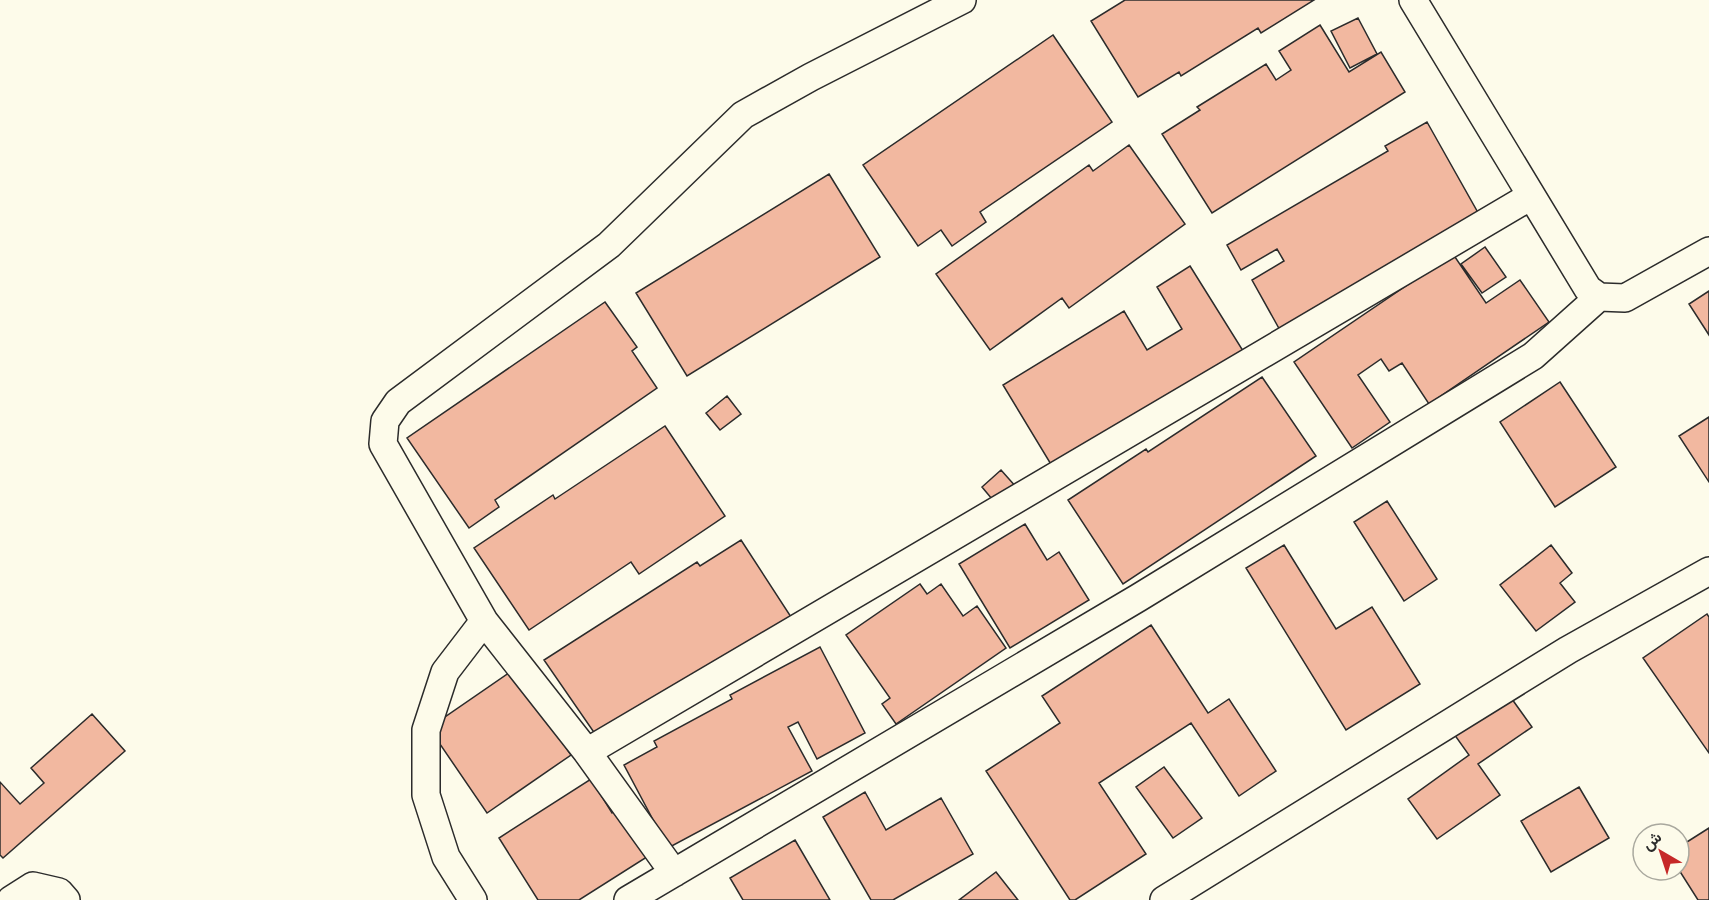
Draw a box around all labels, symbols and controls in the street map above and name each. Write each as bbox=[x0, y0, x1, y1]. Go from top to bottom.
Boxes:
north arrow bbox=[1631, 822, 1691, 882]
text: ش bbox=[1638, 827, 1666, 855]

